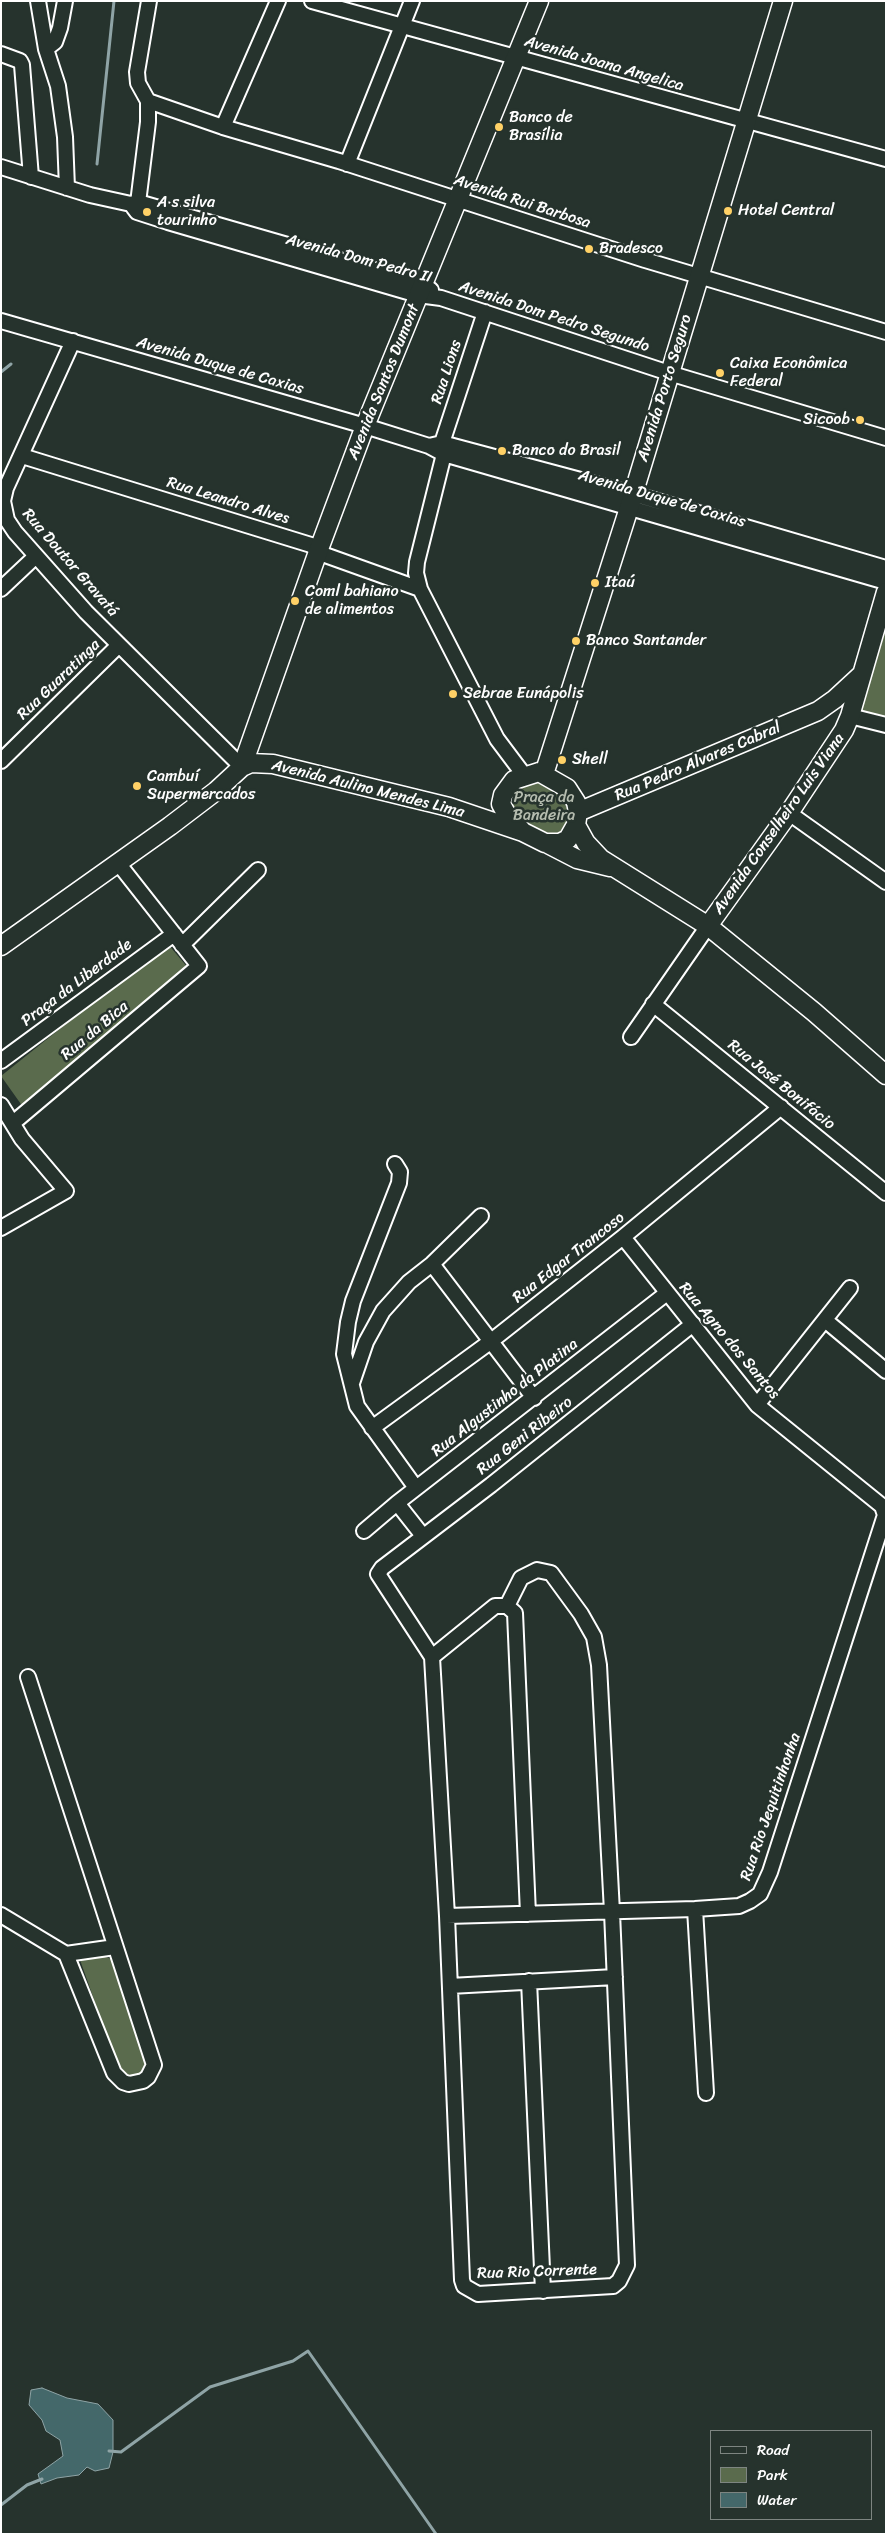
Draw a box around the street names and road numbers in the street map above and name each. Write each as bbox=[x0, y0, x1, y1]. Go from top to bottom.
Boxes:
street label: Avenida Joana Angelica bbox=[522, 32, 686, 96]
street label: Avenida Rui Barbosa bbox=[451, 171, 593, 233]
street label: Avenida Dom Pedro II bbox=[284, 230, 434, 288]
street label: Avenida Dom Pedro Segundo bbox=[456, 277, 652, 357]
street label: Avenida Santos Dumont bbox=[344, 301, 424, 463]
street label: Avenida Porto Seguro bbox=[633, 312, 697, 464]
street label: Avenida Duque de Caxias bbox=[134, 333, 306, 399]
street label: Rua Lions bbox=[428, 337, 466, 407]
street label: Avenida Duque de Caxias bbox=[576, 466, 748, 532]
street label: Rua Leandro Alves bbox=[164, 473, 292, 529]
street label: Rua Doutor Gravatá bbox=[18, 505, 122, 621]
street label: Rua Guaratinga bbox=[14, 636, 104, 724]
street label: Rua Pedro Alvares Cabral bbox=[612, 718, 784, 806]
street label: Avenida Conselheiro Luis Viana bbox=[709, 730, 849, 918]
street label: Avenida Aulino Mendes Lima bbox=[270, 756, 466, 822]
street label: Praça da Liberdade bbox=[18, 935, 136, 1031]
street label: Rua da Bica bbox=[58, 997, 132, 1065]
street label: Rua José Bonifácio bbox=[723, 1036, 839, 1134]
street label: Rua Edgar Trancoso bbox=[509, 1208, 629, 1308]
street label: Rua Agno dos Santos bbox=[675, 1279, 783, 1403]
street label: Rua Algustinho da Platina bbox=[428, 1335, 582, 1461]
street label: Rua Geni Ribeiro bbox=[473, 1393, 577, 1479]
street label: Rua Rio Jequitinhonha bbox=[737, 1731, 805, 1883]
street label: Rua Rio Corrente bbox=[477, 2260, 597, 2284]

